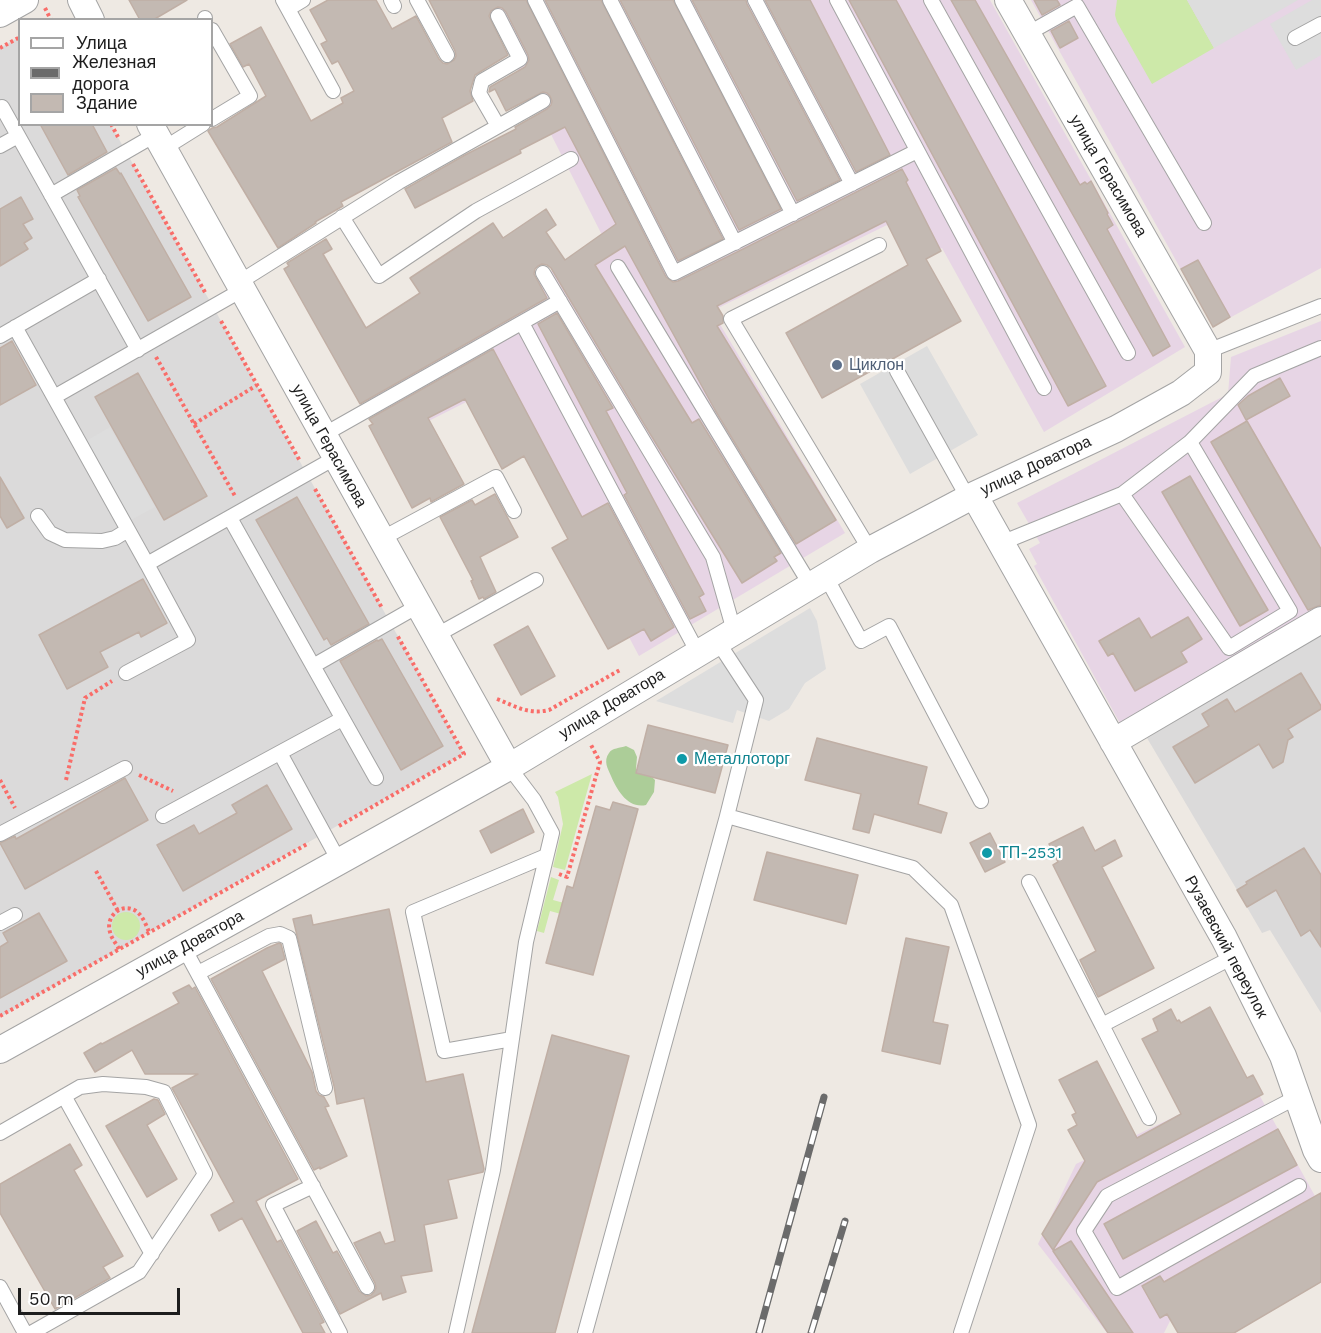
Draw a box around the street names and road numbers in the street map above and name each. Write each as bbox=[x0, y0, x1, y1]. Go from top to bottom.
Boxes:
street label: улица Герасимова bbox=[1065, 112, 1151, 240]
street label: улица Герасимова bbox=[287, 381, 371, 511]
street label: улица Доватора bbox=[978, 432, 1094, 500]
street label: улица Доватора bbox=[556, 665, 668, 743]
street label: Рузаевский переулок bbox=[1180, 872, 1272, 1022]
street label: улица Доватора bbox=[133, 906, 247, 982]

